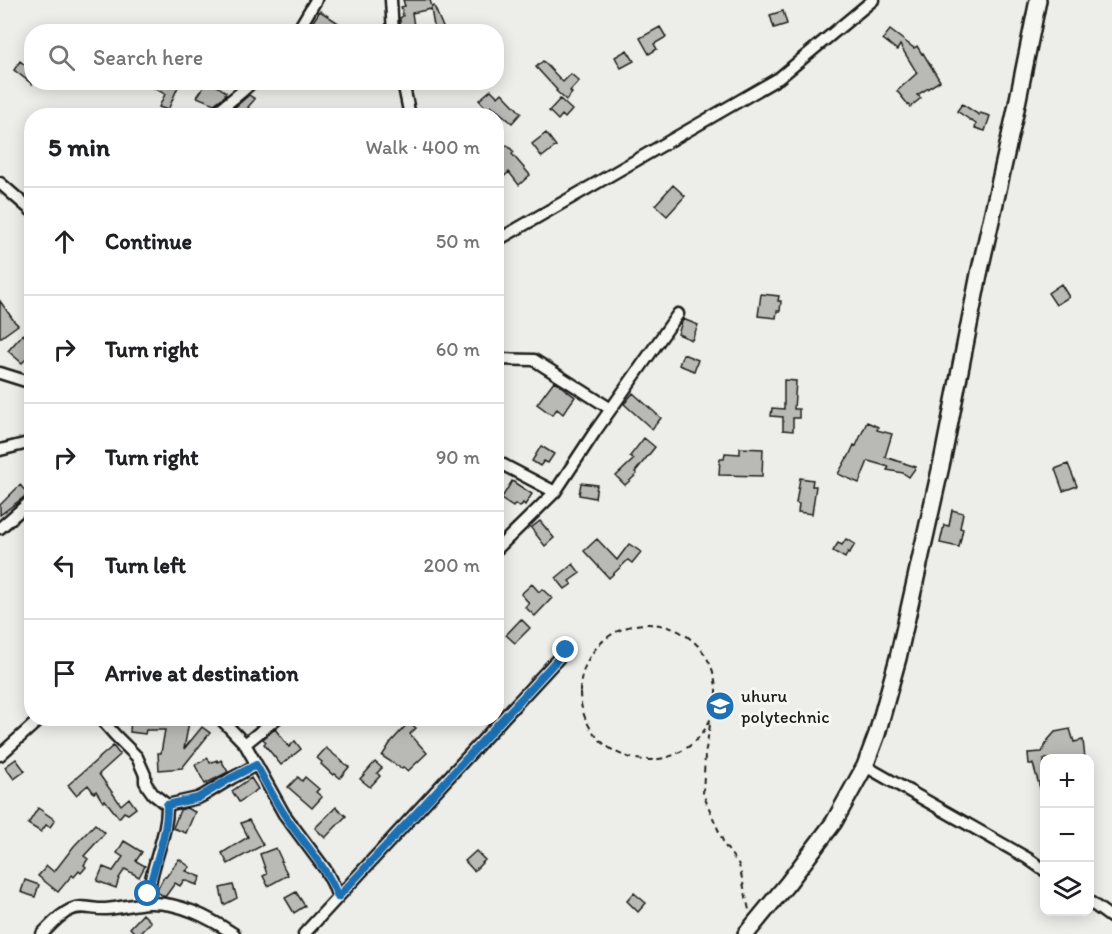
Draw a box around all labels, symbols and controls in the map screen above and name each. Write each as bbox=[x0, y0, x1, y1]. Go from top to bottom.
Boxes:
search box bbox=[24, 24, 504, 90]
icon: search bbox=[45, 41, 78, 74]
text: Search here bbox=[93, 44, 203, 71]
text: 5 min bbox=[48, 131, 110, 163]
text: Walk · 400 m bbox=[366, 135, 480, 159]
icon: ahead bbox=[48, 225, 81, 258]
text: Continue bbox=[105, 228, 192, 255]
text: 50 m bbox=[436, 229, 480, 253]
icon: right bbox=[48, 333, 81, 366]
text: Turn right bbox=[105, 336, 199, 363]
text: 60 m bbox=[436, 337, 480, 361]
icon: right bbox=[48, 441, 81, 474]
text: Turn right bbox=[105, 444, 199, 471]
text: 90 m bbox=[436, 445, 480, 469]
icon: left bbox=[48, 549, 81, 582]
text: Turn left bbox=[105, 552, 186, 579]
text: 200 m bbox=[424, 553, 480, 577]
route end bbox=[552, 636, 578, 662]
icon: arrive bbox=[48, 657, 81, 690]
text: Arrive at destination bbox=[105, 660, 299, 687]
place label: uhuru polytechnic bbox=[741, 685, 829, 728]
school or university icon: uhuru polytechnic bbox=[704, 690, 736, 722]
map controls bbox=[1040, 754, 1094, 916]
button: + bbox=[1040, 754, 1094, 808]
button: − bbox=[1040, 808, 1094, 862]
button: layers bbox=[1040, 862, 1094, 916]
route start bbox=[134, 880, 160, 906]

